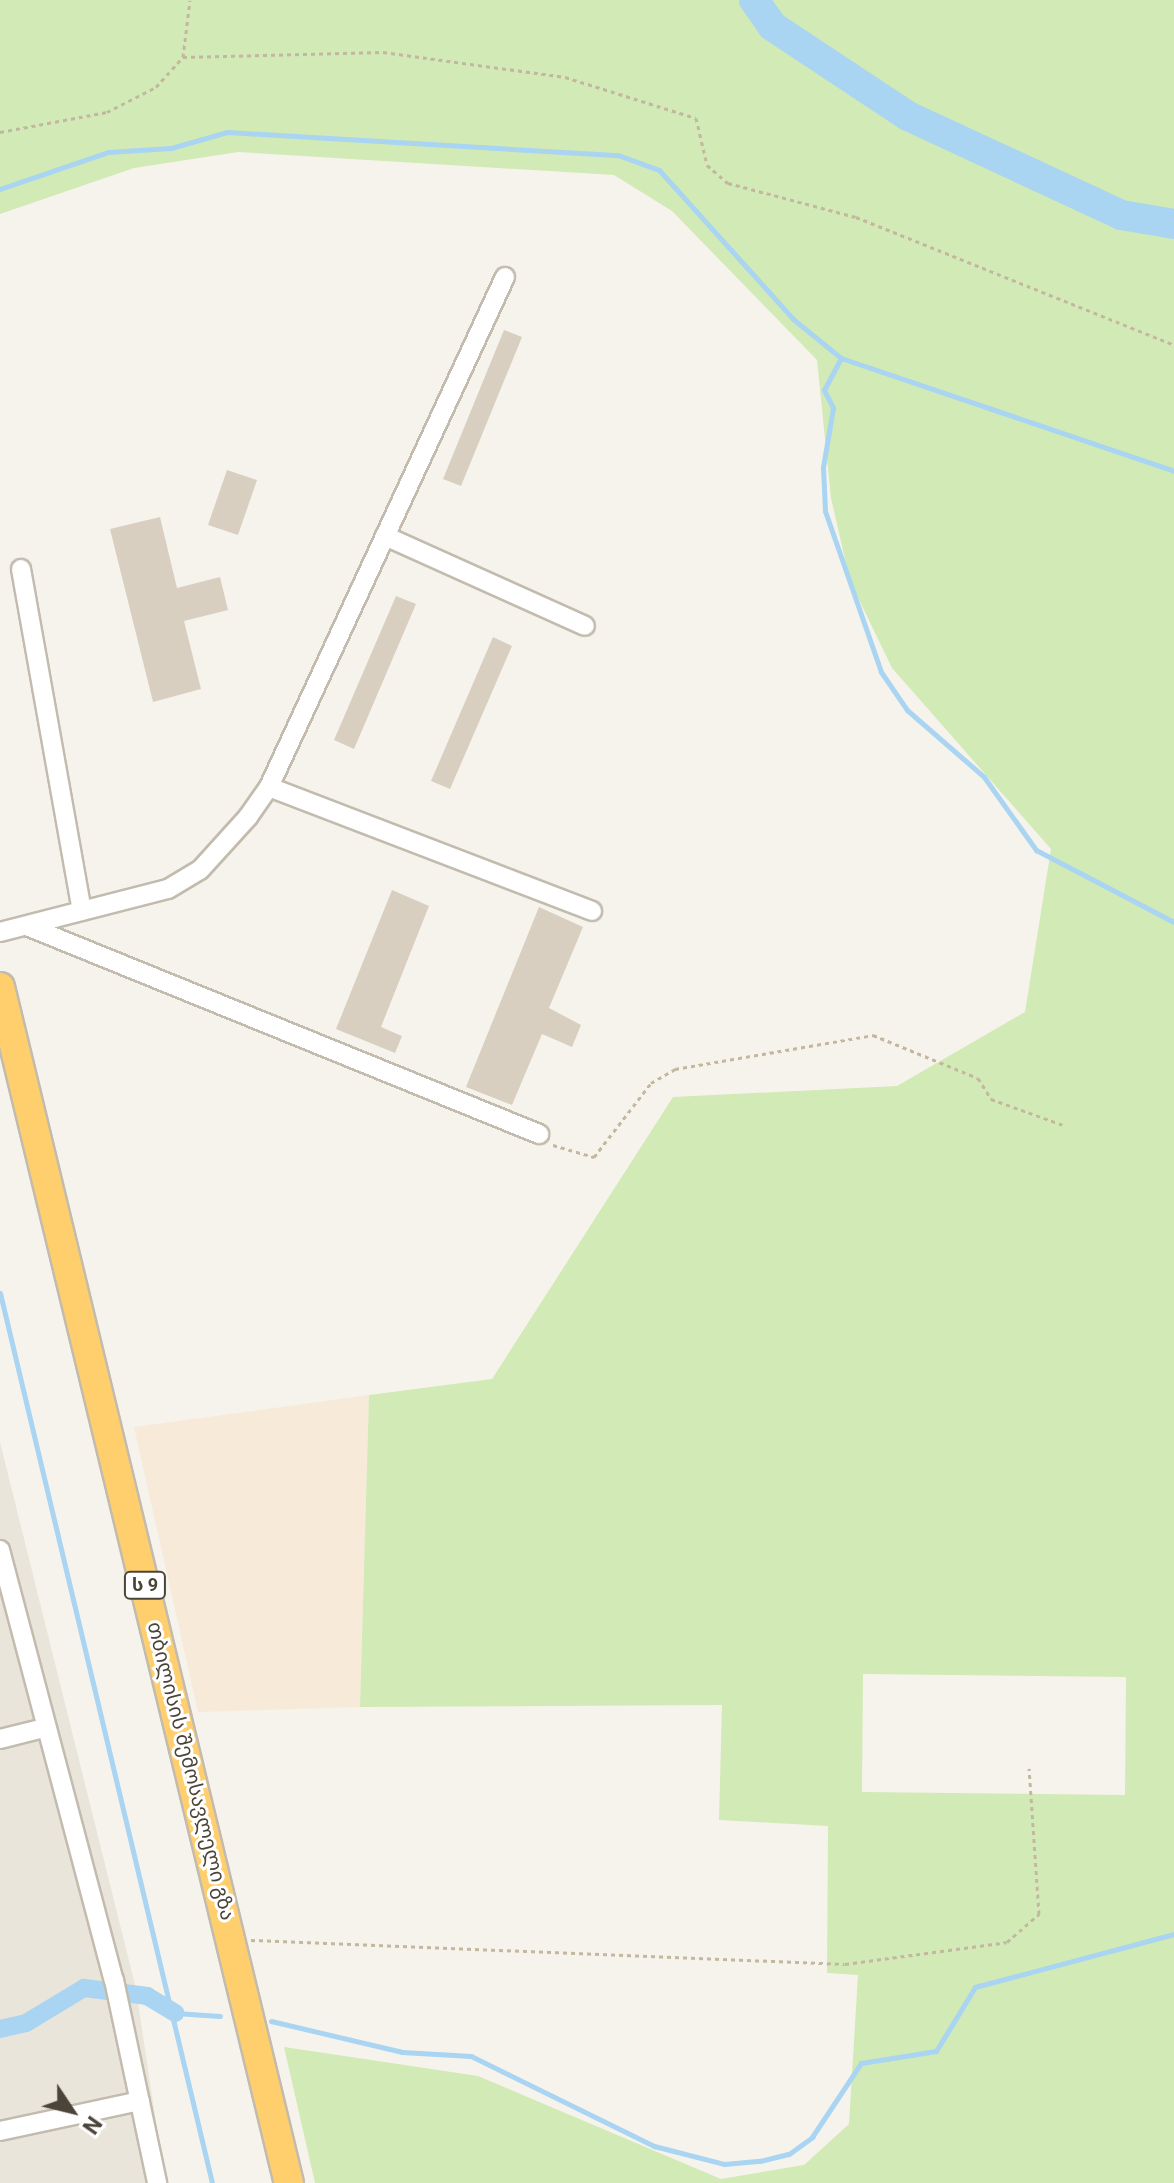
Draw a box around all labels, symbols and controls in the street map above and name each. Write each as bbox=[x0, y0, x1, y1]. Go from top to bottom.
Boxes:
road number: ს 9 bbox=[123, 1571, 167, 1599]
street label: თბილისის შემოსავლელი გზა bbox=[142, 1619, 240, 1923]
north arrow bbox=[32, 2071, 112, 2151]
text: N bbox=[77, 2112, 107, 2139]

